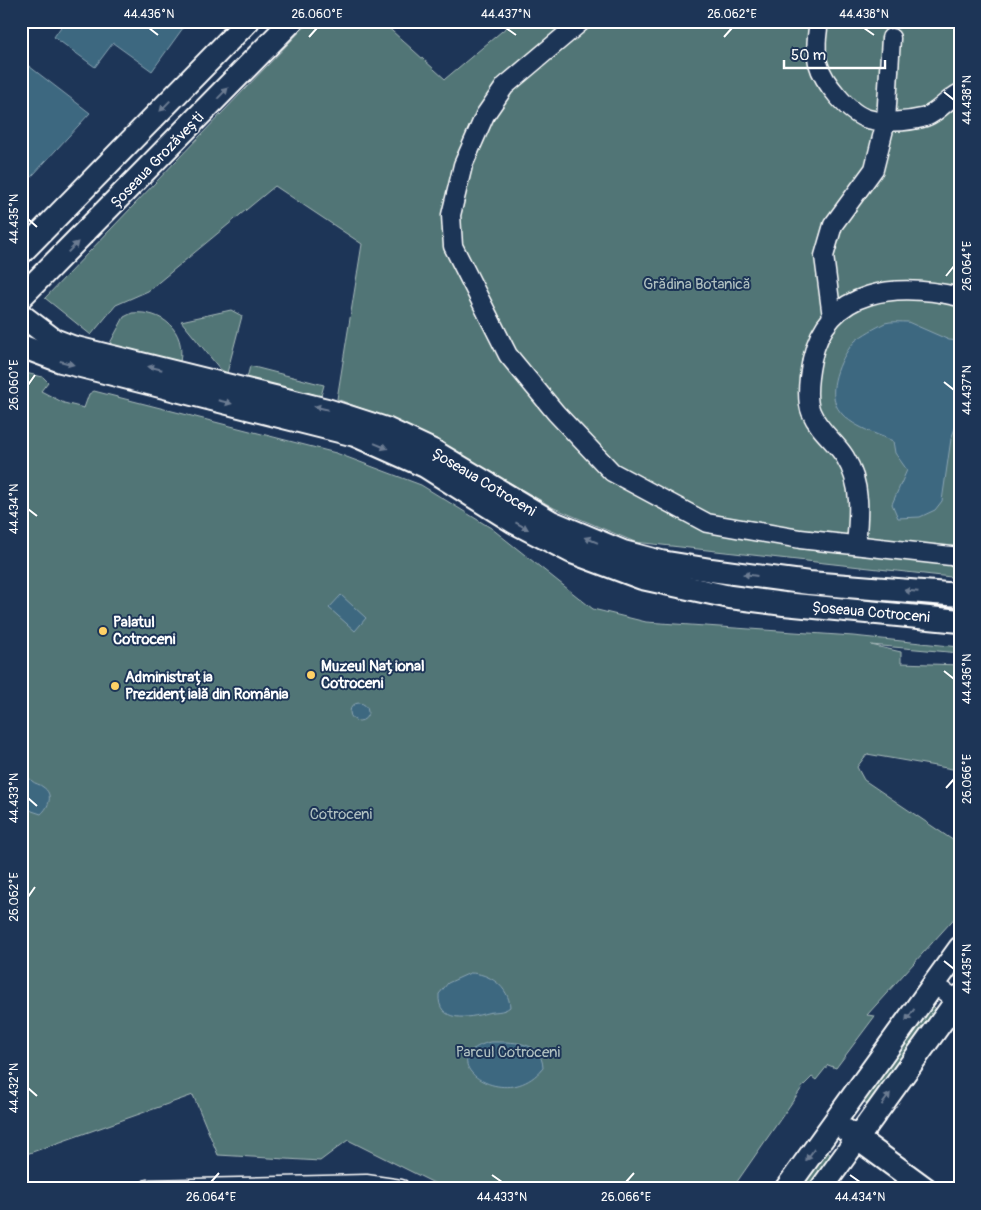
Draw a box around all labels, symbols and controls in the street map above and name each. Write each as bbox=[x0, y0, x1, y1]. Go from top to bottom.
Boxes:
text: 44.436°N bbox=[124, 7, 174, 22]
text: 26.060°E bbox=[291, 7, 343, 22]
text: 44.437°N bbox=[481, 7, 531, 22]
text: 26.062°E bbox=[707, 7, 757, 22]
text: 44.438°N bbox=[839, 7, 889, 22]
scale bar bbox=[784, 38, 885, 70]
text: 50 m bbox=[791, 46, 826, 65]
text: 44.438°N bbox=[960, 75, 975, 125]
one-way arrow bbox=[217, 87, 229, 99]
one-way arrow bbox=[159, 100, 171, 112]
street label: Șoseaua Grozăvești bbox=[107, 108, 208, 212]
text: 44.435°N bbox=[7, 194, 22, 244]
one-way arrow bbox=[67, 241, 79, 253]
text: 26.064°E bbox=[960, 241, 975, 291]
park label: Grădina Botanică bbox=[643, 275, 751, 294]
text: 26.060°E bbox=[7, 359, 22, 411]
one-way arrow bbox=[60, 359, 75, 367]
one-way arrow bbox=[148, 364, 163, 372]
text: 44.437°N bbox=[960, 365, 975, 415]
one-way arrow bbox=[217, 398, 232, 406]
one-way arrow bbox=[313, 404, 328, 412]
one-way arrow bbox=[374, 442, 388, 450]
street label: Șoseaua Cotroceni bbox=[428, 444, 539, 521]
text: 44.434°N bbox=[7, 484, 22, 534]
one-way arrow bbox=[515, 522, 529, 530]
one-way arrow bbox=[584, 536, 598, 544]
one-way arrow bbox=[741, 571, 757, 579]
one-way arrow bbox=[903, 587, 919, 595]
street label: Șoseaua Cotroceni bbox=[811, 598, 931, 627]
place label: Palatul Cotroceni bbox=[113, 613, 176, 649]
marker: Palatul Cotroceni bbox=[97, 625, 109, 637]
text: 44.436°N bbox=[960, 654, 975, 704]
place label: Muzeul Național Cotroceni bbox=[321, 657, 425, 693]
place label: Administrația Prezidențială din România bbox=[125, 668, 289, 704]
marker: Muzeul Național Cotroceni bbox=[305, 669, 317, 681]
marker: Administrația Prezidențială din România bbox=[109, 680, 121, 692]
text: 26.066°E bbox=[960, 754, 975, 804]
text: 44.433°N bbox=[7, 773, 22, 823]
park label: Cotroceni bbox=[310, 805, 372, 824]
text: 26.062°E bbox=[7, 872, 22, 922]
text: 44.435°N bbox=[960, 944, 975, 994]
one-way arrow bbox=[905, 1008, 915, 1022]
park label: Parcul Cotroceni bbox=[456, 1043, 560, 1062]
text: 44.432°N bbox=[7, 1063, 22, 1113]
one-way arrow bbox=[881, 1092, 891, 1106]
one-way arrow bbox=[805, 1148, 815, 1162]
text: 26.064°E bbox=[186, 1190, 236, 1205]
text: 44.433°N bbox=[477, 1190, 527, 1205]
text: 26.066°E bbox=[601, 1190, 651, 1205]
text: 44.434°N bbox=[835, 1190, 885, 1205]

